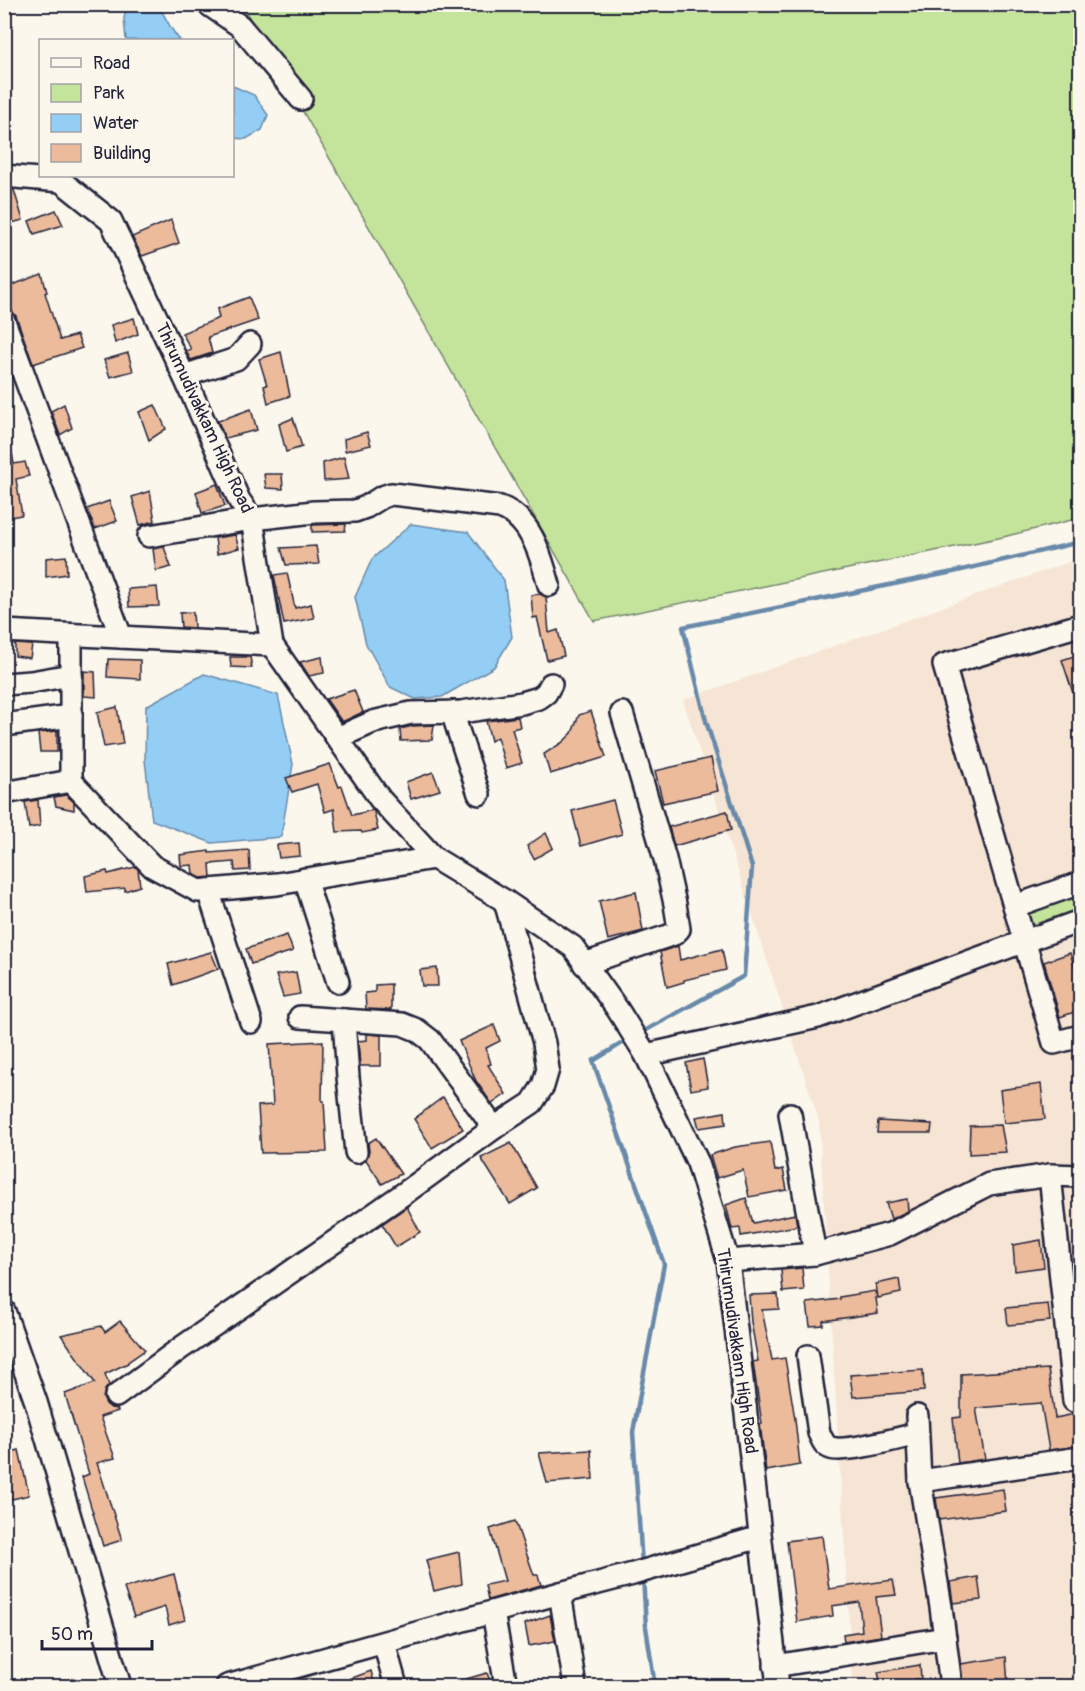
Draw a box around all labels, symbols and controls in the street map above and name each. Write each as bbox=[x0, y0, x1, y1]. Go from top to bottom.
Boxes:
legend bbox=[39, 39, 234, 177]
text: Road bbox=[93, 52, 130, 75]
text: Park bbox=[93, 82, 125, 105]
text: Water bbox=[93, 112, 139, 135]
text: Building bbox=[93, 142, 151, 165]
street label: Thirumudivakkam High Road bbox=[150, 319, 258, 517]
street label: Thirumudivakkam High Road bbox=[711, 1247, 763, 1455]
scale bar bbox=[42, 1613, 152, 1651]
text: 50 m bbox=[51, 1623, 93, 1646]

